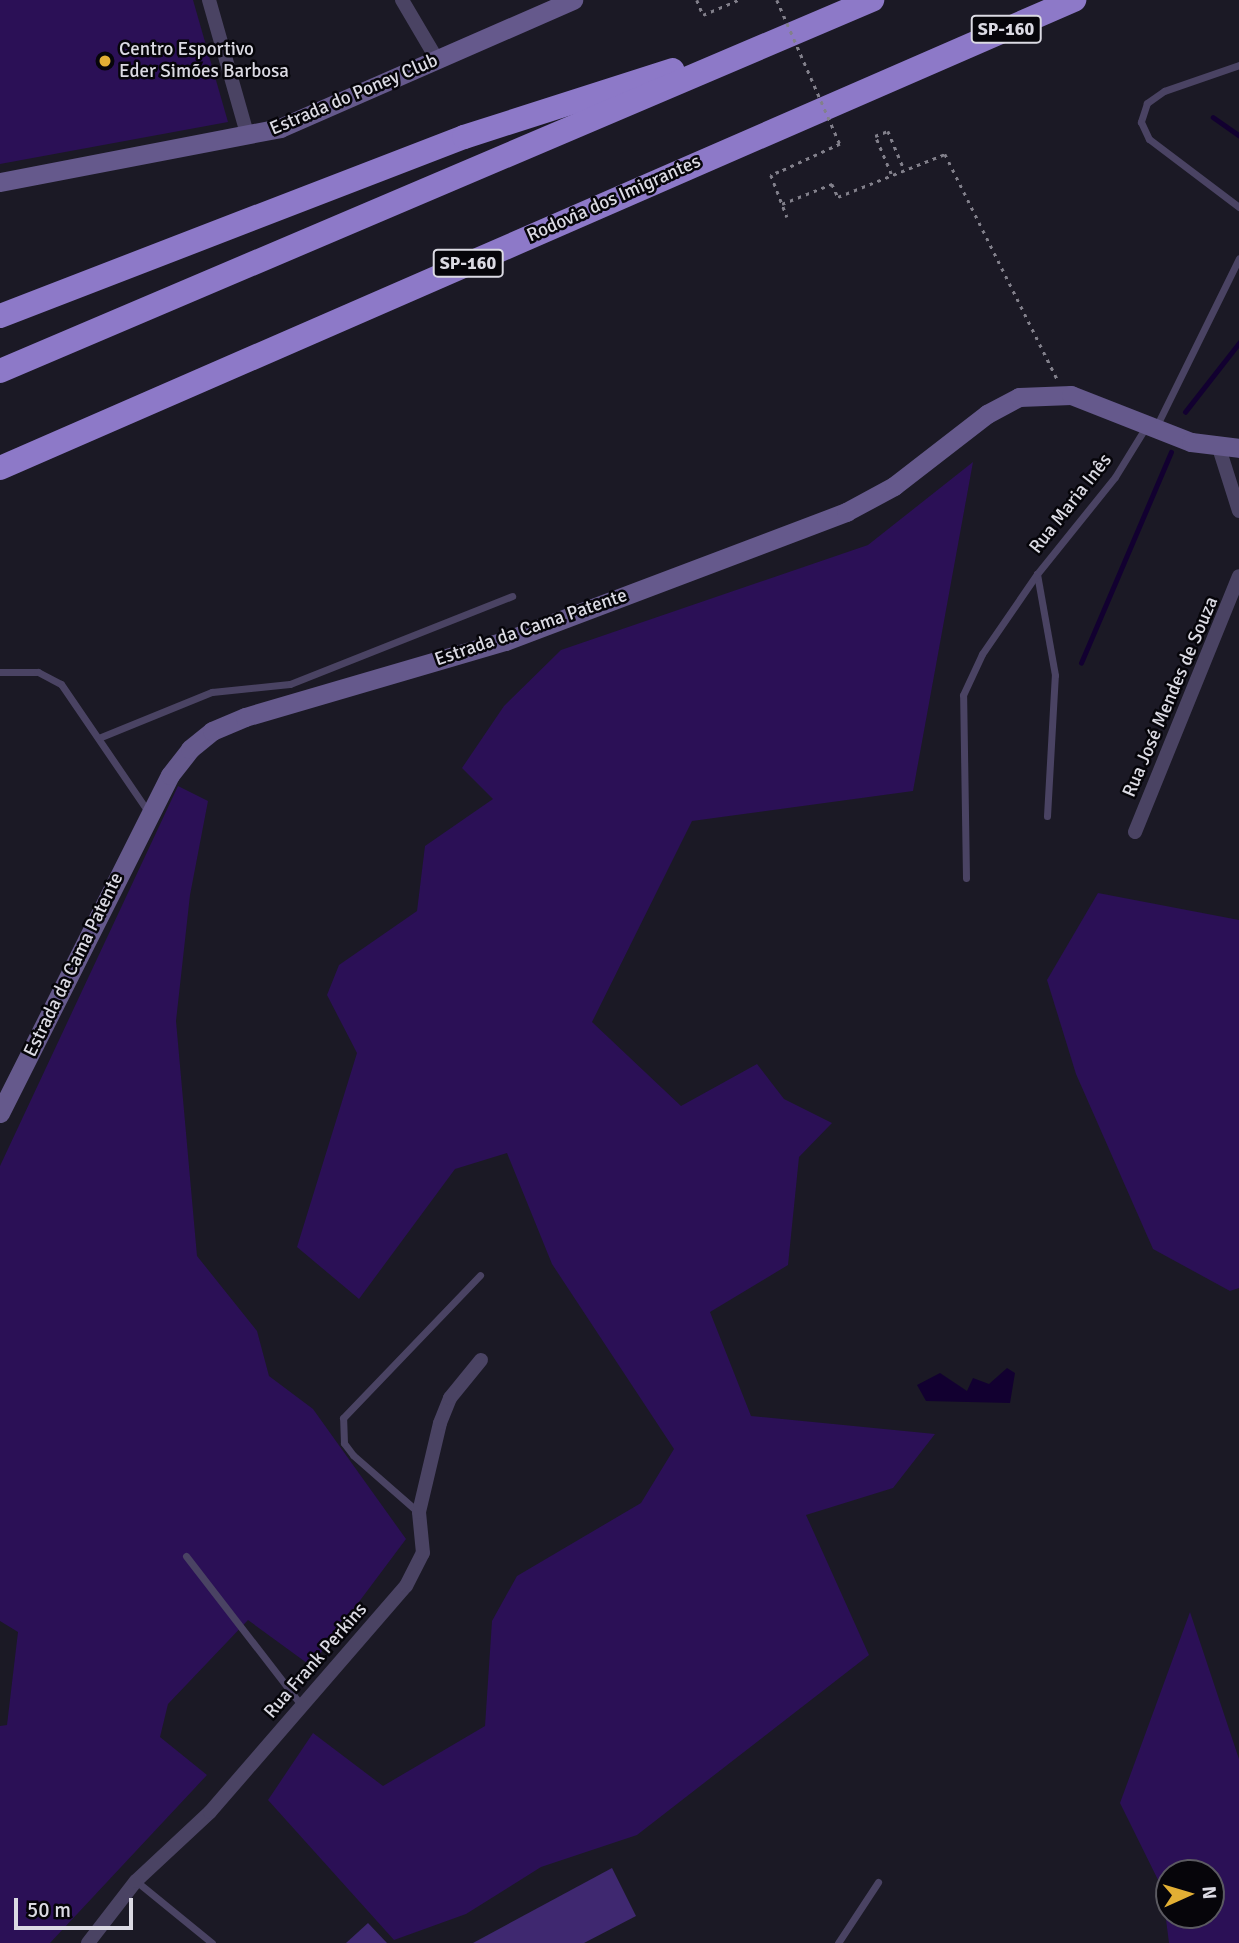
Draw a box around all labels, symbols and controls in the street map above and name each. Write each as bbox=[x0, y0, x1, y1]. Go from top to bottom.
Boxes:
road number: SP-160 bbox=[969, 15, 1043, 44]
place label: Centro Esportivo Eder Simões Barbosa bbox=[119, 39, 289, 83]
street label: Estrada do Poney Club bbox=[267, 49, 441, 141]
marker: Centro Esportivo Eder Simões Barbosa bbox=[97, 53, 113, 69]
street label: Rodovia dos Imigrantes bbox=[524, 150, 704, 248]
road number: SP-160 bbox=[431, 248, 505, 278]
street label: Rua Maria Inês bbox=[1025, 450, 1117, 558]
street label: Estrada da Cama Patente bbox=[432, 584, 630, 672]
street label: Rua José Mendes de Souza bbox=[1118, 593, 1224, 801]
street label: Estrada da Cama Patente bbox=[19, 869, 129, 1061]
street label: Rua Frank Perkins bbox=[260, 1599, 372, 1723]
north arrow bbox=[1155, 1859, 1225, 1929]
scale bar bbox=[18, 1884, 136, 1928]
text: N bbox=[1197, 1885, 1221, 1900]
text: 50 m bbox=[27, 1897, 71, 1923]

